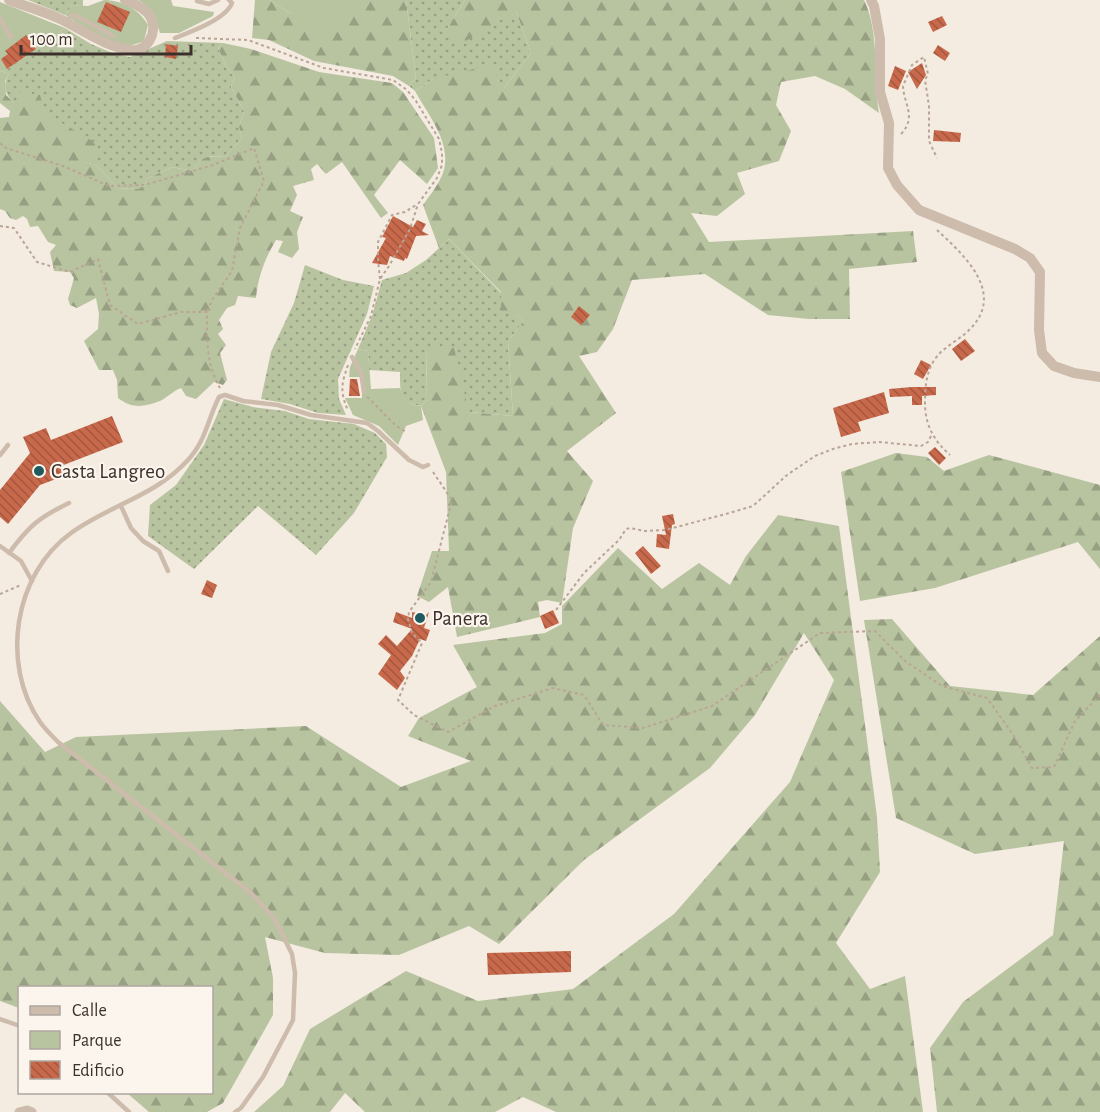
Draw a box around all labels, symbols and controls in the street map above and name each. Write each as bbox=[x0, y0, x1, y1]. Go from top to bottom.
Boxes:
scale bar bbox=[21, 18, 190, 56]
text: 100 m bbox=[30, 31, 73, 49]
place label: Casta Langreo bbox=[51, 461, 165, 482]
marker: Casta Langreo bbox=[32, 464, 46, 478]
place label: Panera bbox=[432, 608, 489, 629]
marker: Panera bbox=[413, 611, 427, 625]
legend bbox=[18, 986, 213, 1094]
text: Calle bbox=[72, 1002, 107, 1020]
text: Parque bbox=[72, 1032, 121, 1050]
text: Edificio bbox=[72, 1062, 124, 1080]

